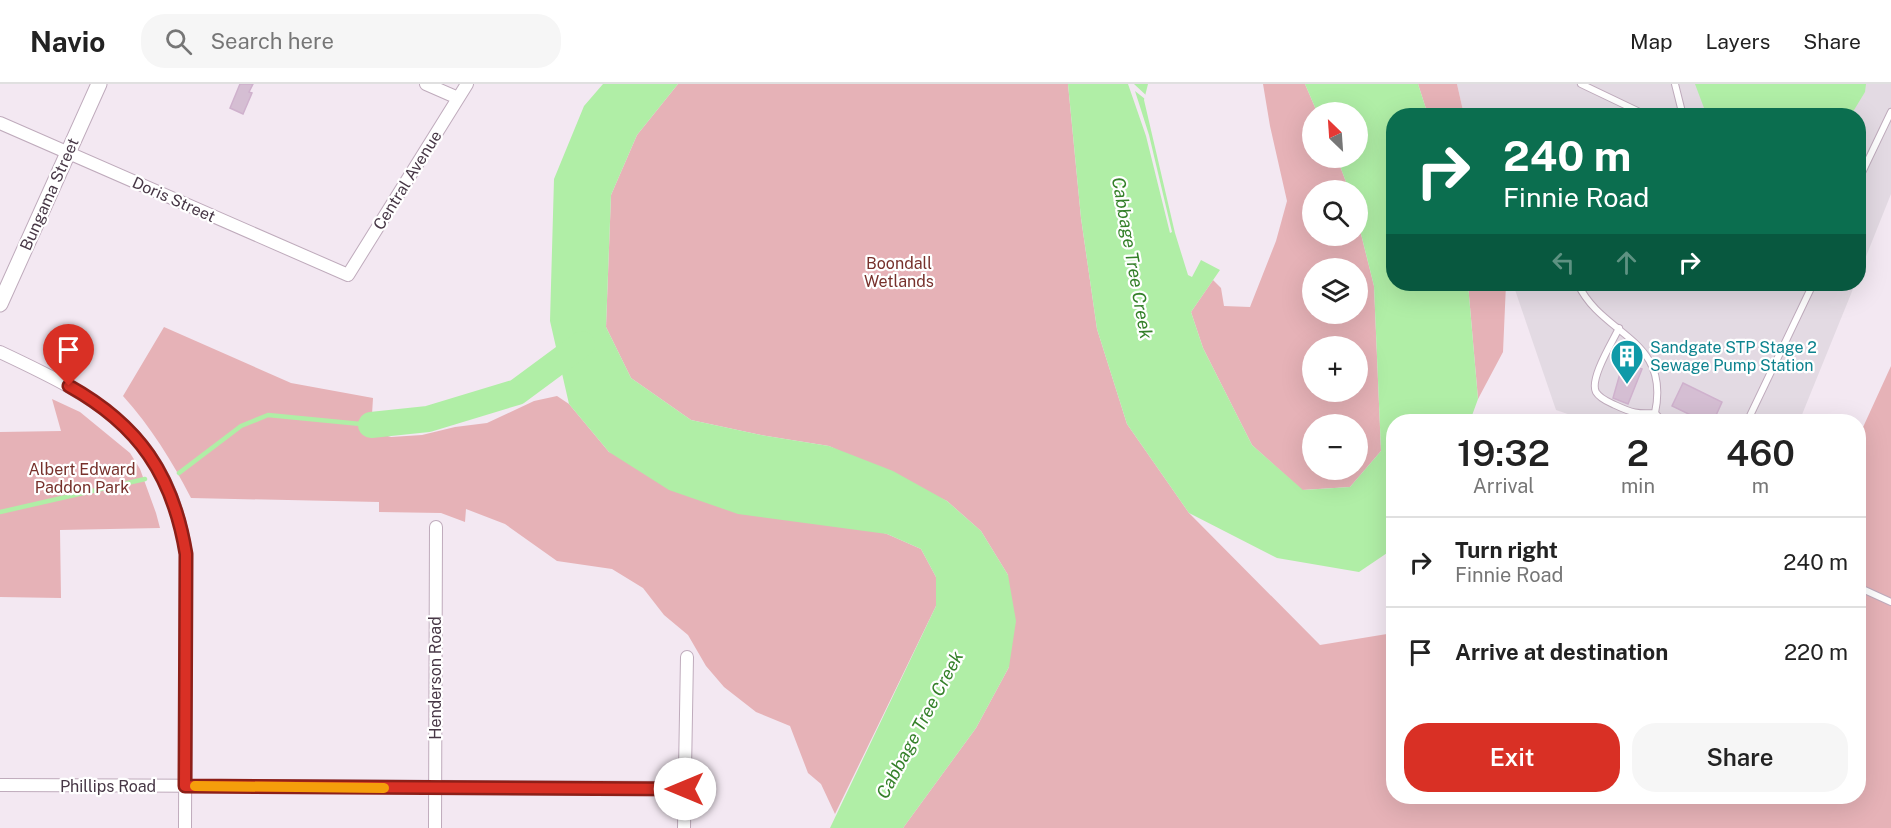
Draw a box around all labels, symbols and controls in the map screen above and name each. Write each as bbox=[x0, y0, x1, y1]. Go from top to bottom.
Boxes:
search box bbox=[141, 14, 561, 68]
text: Navio bbox=[30, 25, 105, 58]
icon: search bbox=[162, 25, 195, 58]
text: Search here bbox=[210, 28, 334, 54]
text: Map bbox=[1630, 29, 1673, 54]
text: Layers bbox=[1706, 29, 1770, 54]
text: Share bbox=[1803, 29, 1861, 54]
north arrow bbox=[1302, 102, 1368, 168]
map controls bbox=[1302, 102, 1368, 480]
street label: Central Avenue bbox=[369, 127, 446, 233]
text: 240 m bbox=[1503, 131, 1631, 180]
icon: right bbox=[1404, 132, 1482, 210]
street label: Bungama Street bbox=[16, 135, 83, 253]
street label: Doris Street bbox=[129, 173, 218, 226]
water label: Cabbage Tree Creek bbox=[1108, 175, 1157, 341]
button: search bbox=[1302, 180, 1368, 246]
text: Finnie Road bbox=[1503, 181, 1649, 213]
icon: left bbox=[1547, 246, 1580, 279]
icon: ahead bbox=[1610, 246, 1643, 279]
icon: right bbox=[1673, 246, 1706, 279]
park label: Boondall Wetlands bbox=[864, 254, 934, 291]
button: layers bbox=[1302, 258, 1368, 324]
pin bbox=[43, 324, 94, 386]
icon: arrive bbox=[52, 333, 85, 366]
button: + bbox=[1302, 336, 1368, 402]
building icon: Sandgate STP Stage 2 Sewage Pump Station bbox=[1609, 338, 1645, 385]
place label: Sandgate STP Stage 2 Sewage Pump Station bbox=[1650, 338, 1817, 375]
button: − bbox=[1302, 414, 1368, 480]
text: 19:32 bbox=[1457, 432, 1550, 474]
text: 2 bbox=[1627, 432, 1649, 474]
text: 460 bbox=[1726, 432, 1795, 474]
park label: Albert Edward Paddon Park bbox=[28, 460, 136, 497]
text: Arrival bbox=[1473, 474, 1534, 498]
text: min bbox=[1621, 474, 1655, 498]
text: m bbox=[1752, 474, 1769, 498]
text: Turn right bbox=[1455, 537, 1558, 563]
icon: right bbox=[1404, 546, 1437, 579]
text: 240 m bbox=[1783, 549, 1848, 575]
text: Finnie Road bbox=[1455, 563, 1563, 587]
street label: Henderson Road bbox=[426, 616, 445, 740]
icon: arrive bbox=[1404, 636, 1437, 669]
text: Arrive at destination bbox=[1455, 639, 1668, 665]
text: 220 m bbox=[1784, 639, 1848, 665]
water label: Cabbage Tree Creek bbox=[872, 647, 968, 802]
button: Exit bbox=[1404, 723, 1620, 792]
button: Share bbox=[1632, 723, 1848, 792]
position arrow bbox=[653, 757, 717, 821]
street label: Phillips Road bbox=[60, 777, 156, 796]

